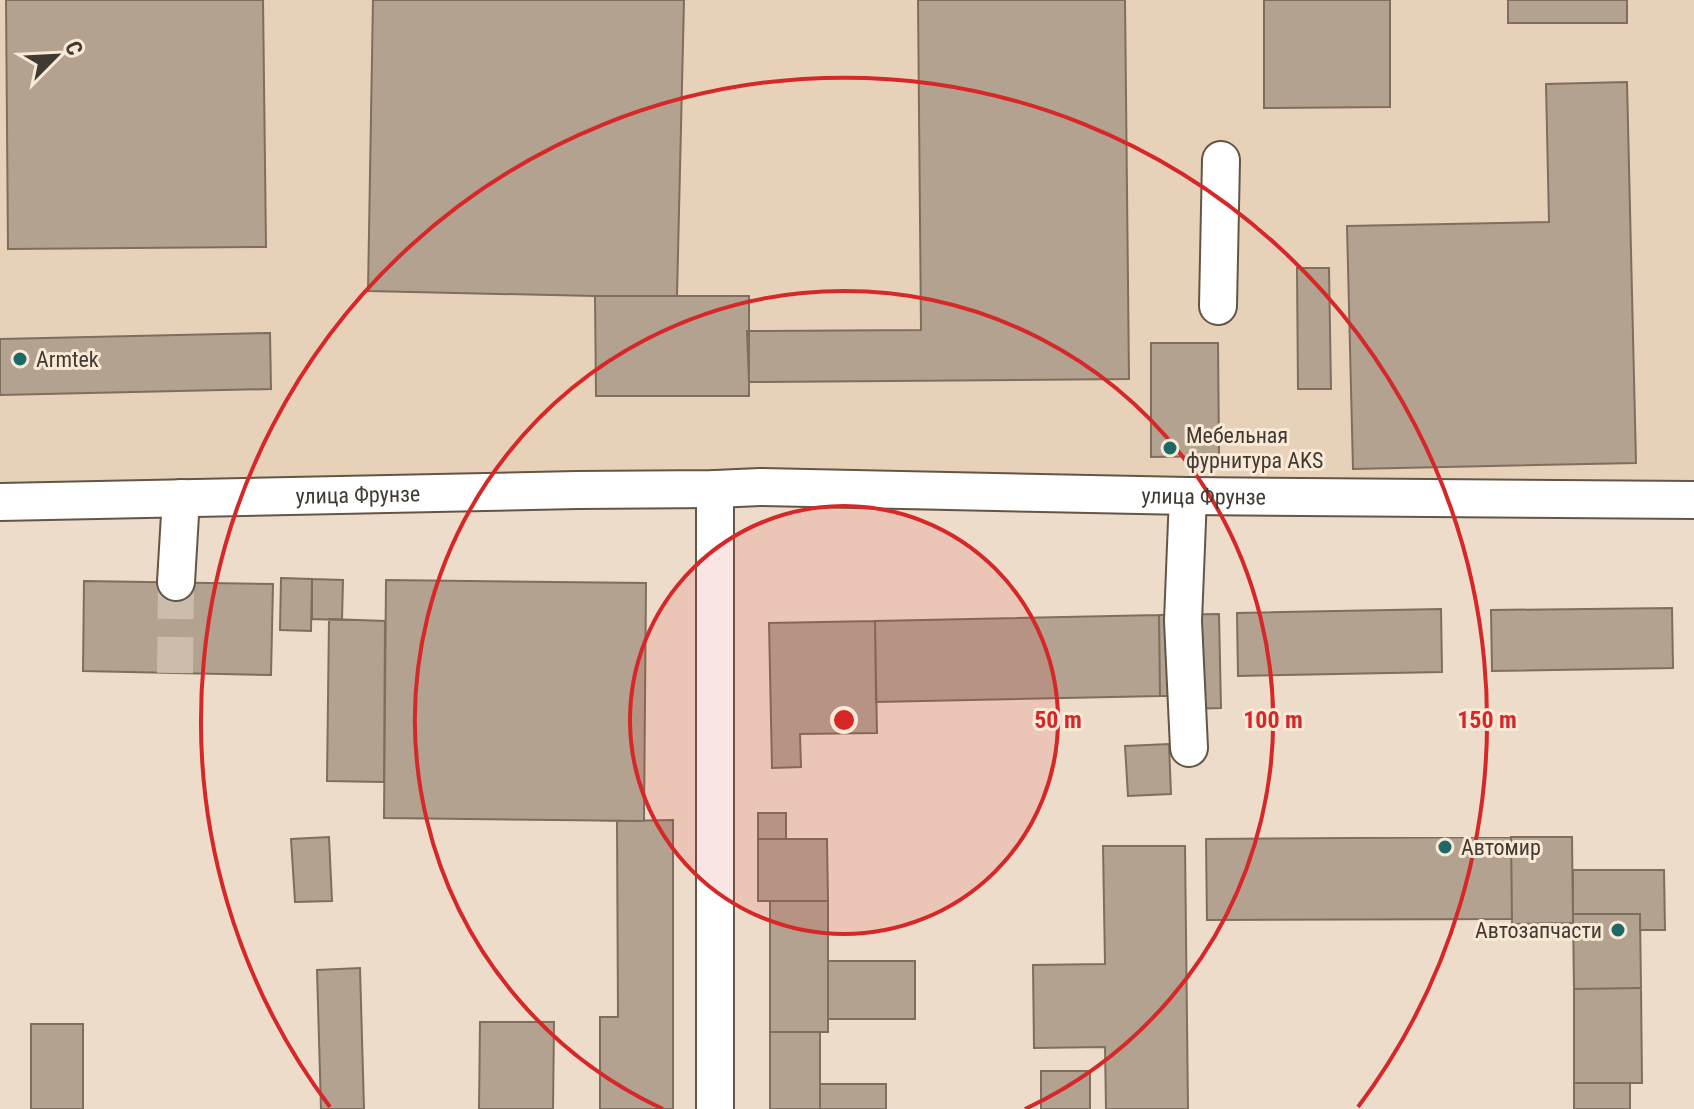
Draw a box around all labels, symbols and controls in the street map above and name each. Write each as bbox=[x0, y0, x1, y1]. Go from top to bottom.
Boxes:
north arrow bbox=[16, 16, 96, 96]
text: С bbox=[60, 37, 88, 59]
place label: Armtek bbox=[36, 347, 99, 372]
marker: Armtek bbox=[11, 350, 29, 368]
place label: Мебельная фурнитура AKS bbox=[1186, 423, 1323, 473]
marker: Мебельная фурнитура AKS bbox=[1161, 439, 1179, 457]
street label: улица Фрунзе bbox=[295, 481, 420, 508]
street label: улица Фрунзе bbox=[1141, 483, 1266, 509]
centre of rings bbox=[830, 706, 858, 734]
text: 50 m bbox=[1034, 706, 1082, 734]
text: 100 m bbox=[1243, 706, 1303, 734]
text: 150 m bbox=[1457, 706, 1517, 734]
place label: Автомир bbox=[1461, 835, 1541, 860]
marker: Автомир bbox=[1436, 838, 1454, 856]
place label: Автозапчасти bbox=[1475, 918, 1602, 943]
marker: Автозапчасти bbox=[1609, 921, 1627, 939]

